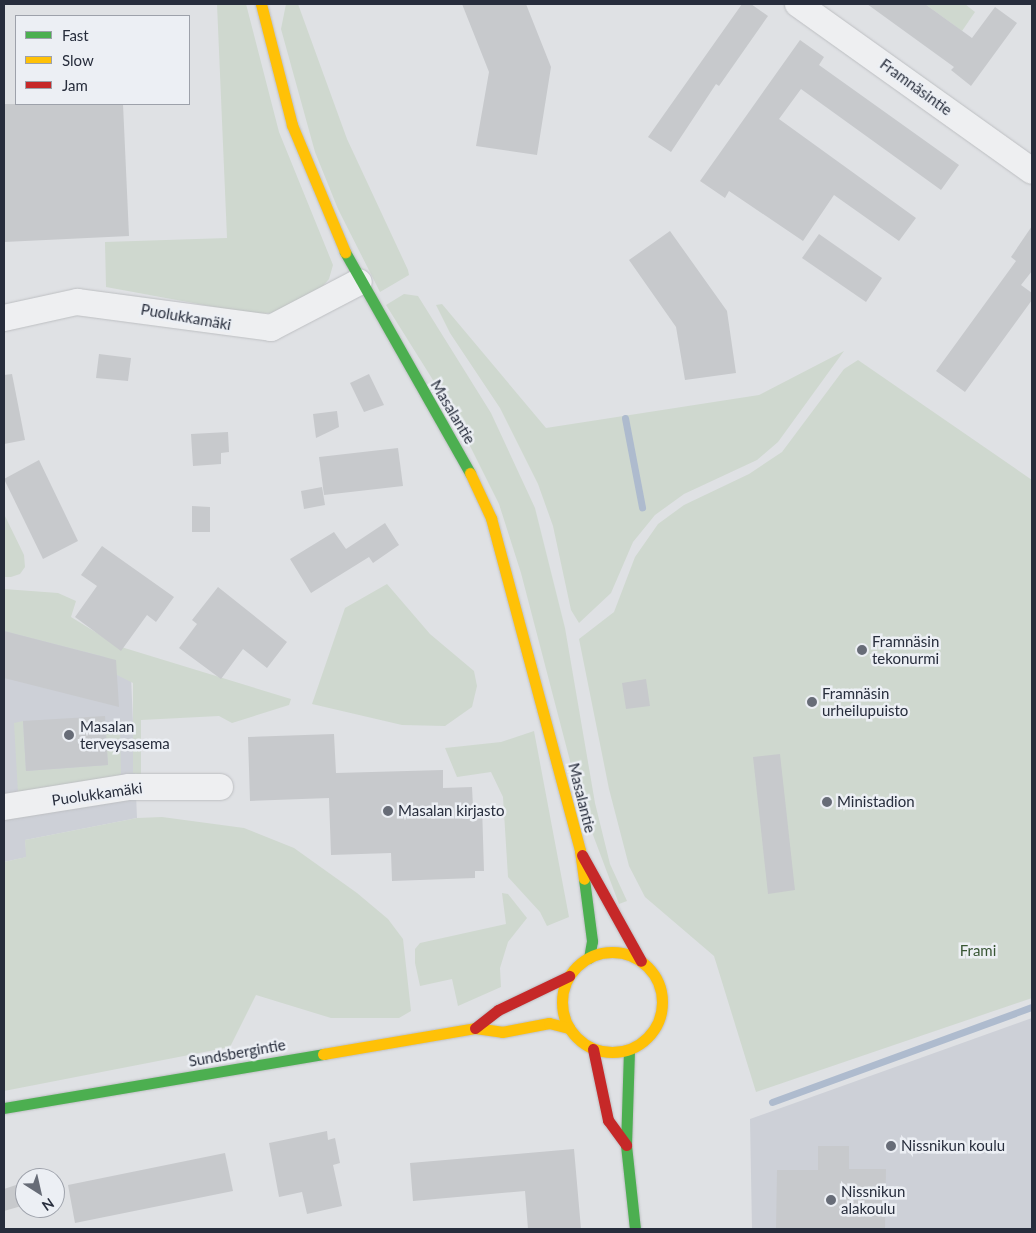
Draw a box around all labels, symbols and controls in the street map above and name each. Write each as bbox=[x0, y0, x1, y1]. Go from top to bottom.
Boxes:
legend bbox=[15, 15, 190, 105]
text: Fast bbox=[62, 26, 89, 44]
text: Slow bbox=[62, 51, 94, 69]
street label: Framnäsintie bbox=[877, 55, 955, 119]
text: Jam bbox=[62, 76, 88, 94]
street label: Puolukkamäki bbox=[139, 300, 233, 334]
street label: Masalantie bbox=[427, 377, 479, 447]
place label: Framnäsin tekonurmi bbox=[872, 632, 939, 667]
marker: Framnäsin tekonurmi bbox=[856, 644, 868, 656]
place label: Framnäsin urheilupuisto bbox=[822, 684, 908, 719]
marker: Framnäsin urheilupuisto bbox=[806, 696, 818, 708]
place label: Masalan terveysasema bbox=[80, 717, 170, 752]
marker: Masalan terveysasema bbox=[62, 728, 76, 742]
street label: Masalantie bbox=[565, 761, 599, 835]
street label: Puolukkamäki bbox=[50, 779, 144, 809]
place label: Ministadion bbox=[837, 793, 915, 811]
marker: Ministadion bbox=[821, 796, 833, 808]
place label: Masalan kirjasto bbox=[398, 802, 504, 820]
marker: Masalan kirjasto bbox=[382, 805, 394, 817]
park label: Frami bbox=[960, 942, 996, 960]
street label: Sundsbergintie bbox=[187, 1036, 287, 1070]
place label: Nissnikun koulu bbox=[901, 1137, 1005, 1155]
marker: Nissnikun koulu bbox=[885, 1140, 897, 1152]
north arrow bbox=[15, 1168, 65, 1218]
place label: Nissnikun alakoulu bbox=[841, 1182, 905, 1217]
marker: Nissnikun alakoulu bbox=[825, 1194, 837, 1206]
text: N bbox=[39, 1195, 58, 1215]

